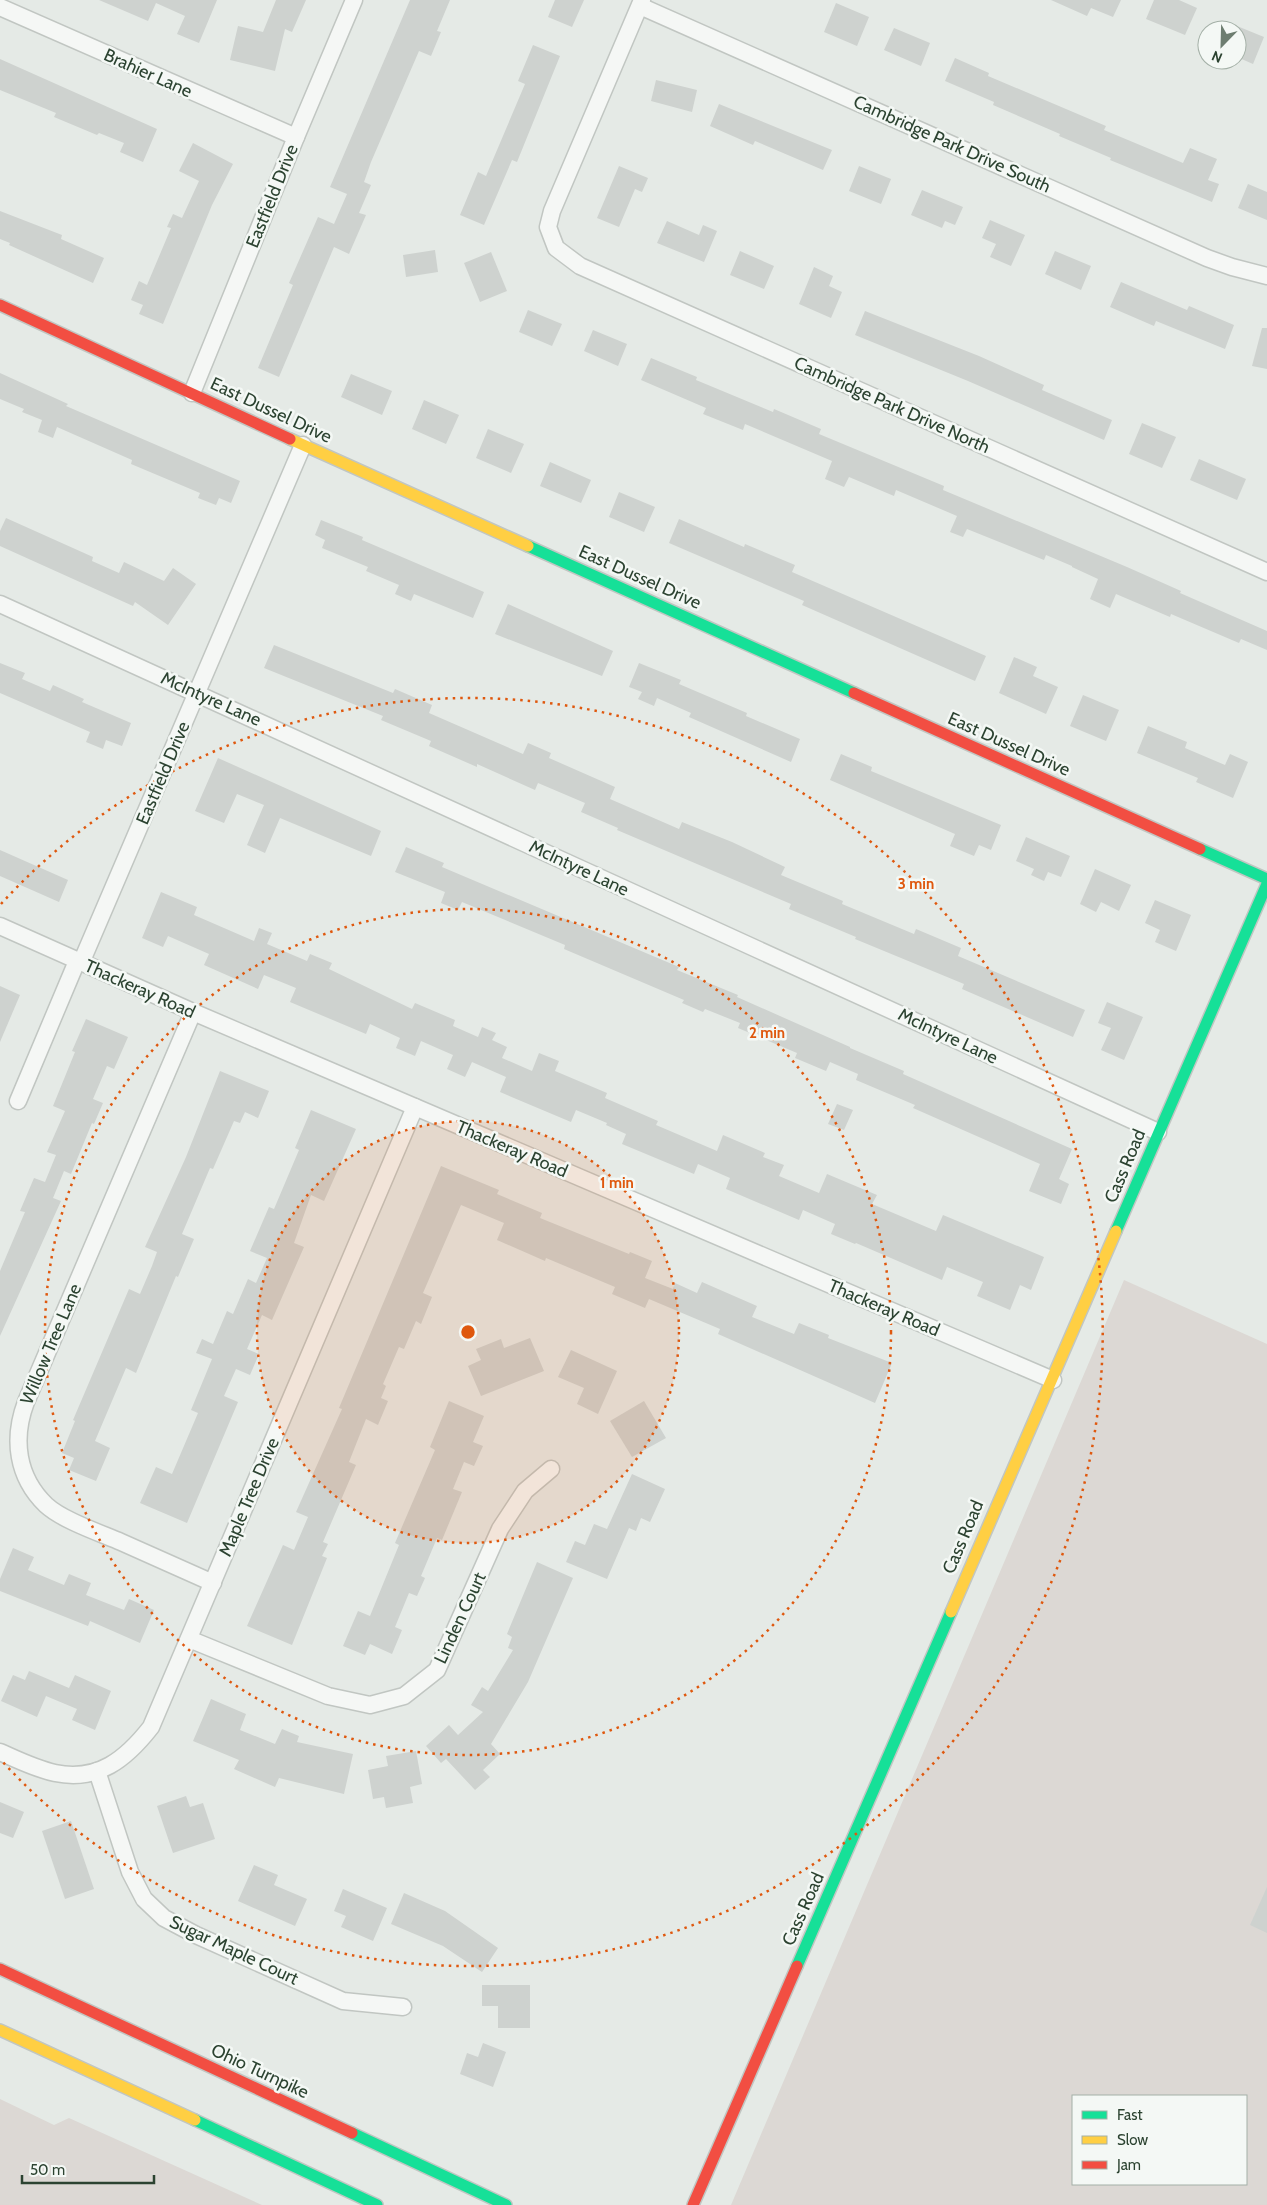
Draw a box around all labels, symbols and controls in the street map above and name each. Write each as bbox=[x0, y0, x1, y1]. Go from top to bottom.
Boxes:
north arrow bbox=[1197, 20, 1247, 70]
street label: Brahier Lane bbox=[100, 44, 196, 102]
text: N bbox=[1209, 47, 1225, 67]
street label: Cambridge Park Drive South bbox=[850, 90, 1054, 198]
street label: Eastfield Drive bbox=[241, 141, 303, 251]
street label: Cambridge Park Drive North bbox=[791, 352, 993, 458]
street label: East Dussel Drive bbox=[207, 372, 335, 448]
street label: East Dussel Drive bbox=[576, 540, 704, 614]
street label: McIntyre Lane bbox=[157, 667, 265, 731]
street label: East Dussel Drive bbox=[945, 707, 1073, 781]
street label: Eastfield Drive bbox=[131, 718, 195, 828]
street label: McIntyre Lane bbox=[526, 835, 632, 901]
text: 3 min bbox=[898, 875, 934, 893]
street label: Thackeray Road bbox=[81, 955, 199, 1023]
street label: McIntyre Lane bbox=[895, 1003, 1001, 1069]
text: 2 min bbox=[749, 1024, 785, 1042]
street label: Thackeray Road bbox=[453, 1116, 571, 1182]
street label: Cass Road bbox=[1100, 1126, 1150, 1206]
text: 1 min bbox=[600, 1174, 634, 1192]
street label: Thackeray Road bbox=[825, 1275, 943, 1341]
street label: Willow Tree Lane bbox=[16, 1280, 86, 1408]
centre of rings bbox=[459, 1323, 477, 1341]
street label: Maple Tree Drive bbox=[214, 1434, 284, 1560]
street label: Cass Road bbox=[938, 1497, 988, 1577]
street label: Linden Court bbox=[429, 1569, 491, 1667]
street label: Cass Road bbox=[777, 1869, 829, 1949]
street label: Sugar Maple Court bbox=[166, 1911, 302, 1989]
street label: Ohio Turnpike bbox=[208, 2039, 312, 2103]
legend bbox=[1072, 2095, 1247, 2185]
text: Fast bbox=[1117, 2106, 1142, 2124]
text: Slow bbox=[1117, 2131, 1148, 2149]
scale bar bbox=[22, 2152, 155, 2184]
text: Jam bbox=[1116, 2156, 1141, 2174]
text: 50 m bbox=[30, 2161, 65, 2179]

